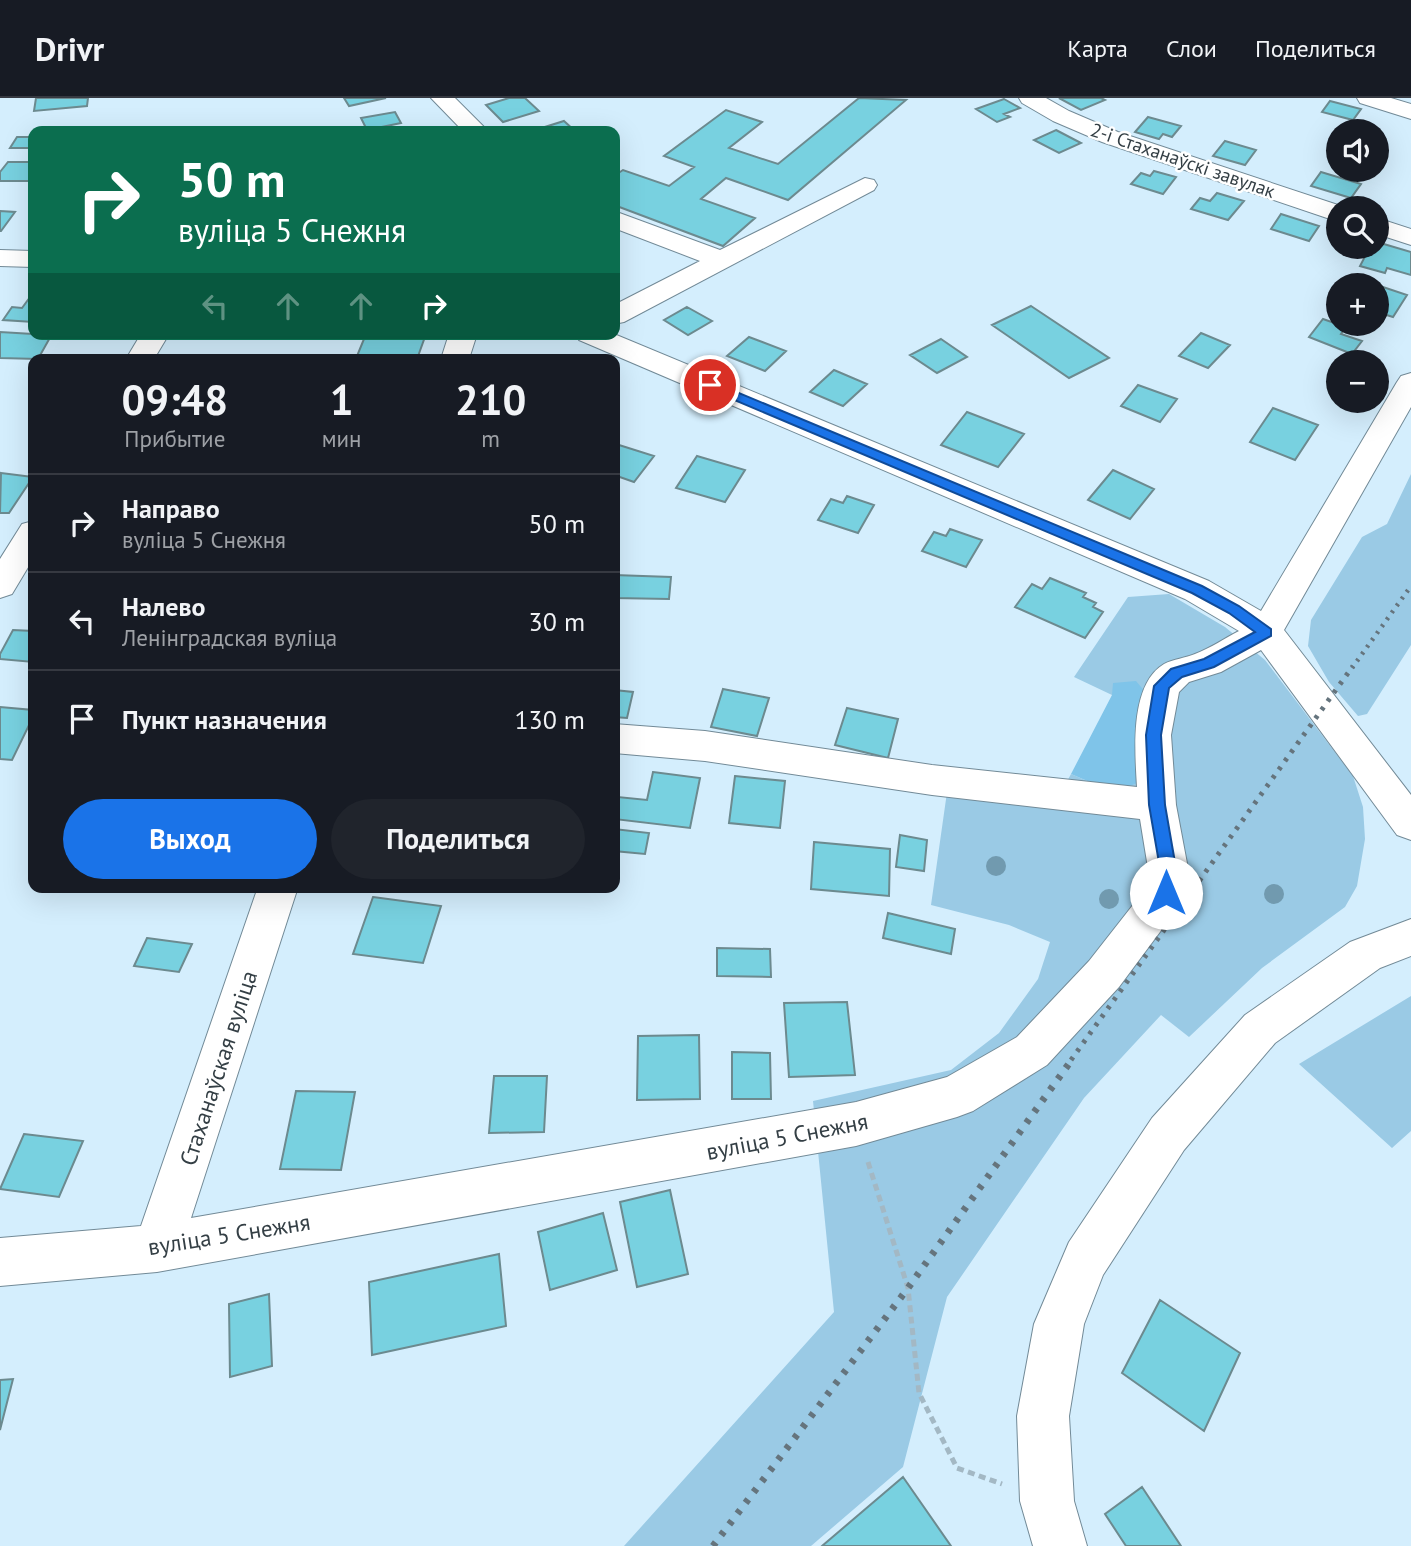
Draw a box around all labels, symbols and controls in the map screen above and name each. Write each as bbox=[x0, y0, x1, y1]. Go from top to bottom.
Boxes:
text: Drivr bbox=[35, 27, 104, 70]
text: Карта bbox=[1067, 33, 1128, 64]
text: Слои bbox=[1166, 33, 1217, 64]
text: Поделиться bbox=[1255, 33, 1376, 64]
street label: 2-і Стаханаўскі завулак bbox=[1088, 117, 1278, 203]
map controls bbox=[1326, 119, 1389, 413]
button: sound bbox=[1326, 119, 1389, 182]
text: 50 m bbox=[178, 147, 285, 211]
icon: right bbox=[63, 154, 154, 245]
button: search bbox=[1326, 196, 1389, 259]
text: вуліца 5 Снежня bbox=[178, 209, 406, 251]
button: + bbox=[1326, 273, 1389, 336]
icon: left bbox=[196, 287, 234, 325]
icon: ahead bbox=[269, 287, 307, 325]
icon: ahead bbox=[342, 287, 380, 325]
icon: right bbox=[415, 287, 453, 325]
button: − bbox=[1326, 350, 1389, 413]
pin bbox=[680, 355, 740, 415]
icon: arrive bbox=[691, 366, 729, 404]
text: 09:48 bbox=[122, 372, 228, 427]
text: 1 bbox=[330, 372, 353, 427]
text: 210 bbox=[455, 372, 526, 427]
text: Прибытие bbox=[124, 424, 225, 453]
text: мин bbox=[322, 424, 361, 453]
text: m bbox=[481, 424, 500, 453]
text: Направо bbox=[122, 492, 220, 525]
icon: right bbox=[63, 504, 101, 542]
text: 50 m bbox=[529, 507, 585, 540]
text: вуліца 5 Снежня bbox=[122, 525, 286, 554]
text: Налево bbox=[122, 590, 206, 623]
icon: left bbox=[63, 602, 101, 640]
text: 30 m bbox=[529, 605, 585, 638]
text: Ленінградская вуліца bbox=[122, 623, 337, 652]
icon: arrive bbox=[63, 700, 101, 738]
text: Пункт назначения bbox=[122, 703, 327, 736]
text: 130 m bbox=[514, 703, 585, 736]
button: Выход bbox=[63, 799, 317, 879]
button: Поделиться bbox=[331, 799, 585, 879]
position arrow bbox=[1129, 856, 1203, 930]
street label: Стаханаўская вуліца bbox=[173, 967, 263, 1169]
street label: вуліца 5 Снежня bbox=[704, 1106, 870, 1166]
street label: вуліца 5 Снежня bbox=[146, 1207, 312, 1261]

